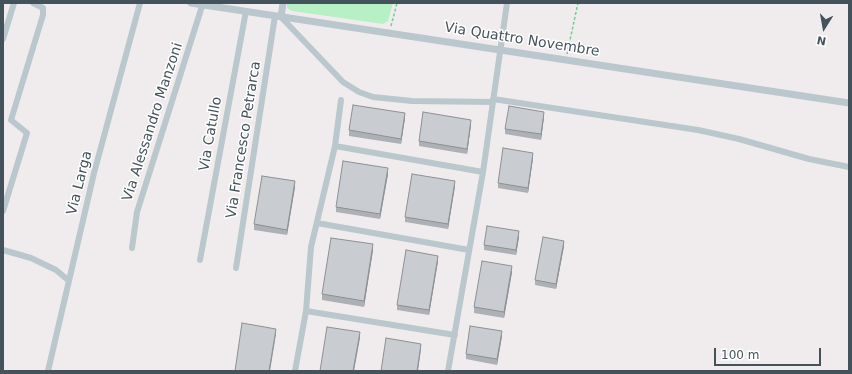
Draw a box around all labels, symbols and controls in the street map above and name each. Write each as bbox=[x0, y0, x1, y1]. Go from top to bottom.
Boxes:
north arrow bbox=[804, 8, 844, 48]
street label: Via Quattro Novembre bbox=[443, 19, 601, 61]
text: N bbox=[816, 33, 827, 48]
street label: Via Alessandro Manzoni bbox=[119, 41, 187, 203]
street label: Via Francesco Petrarca bbox=[223, 60, 265, 220]
street label: Via Catullo bbox=[196, 95, 226, 173]
street label: Via Larga bbox=[64, 149, 96, 217]
scale bar bbox=[716, 340, 823, 366]
text: 100 m bbox=[721, 348, 759, 362]

